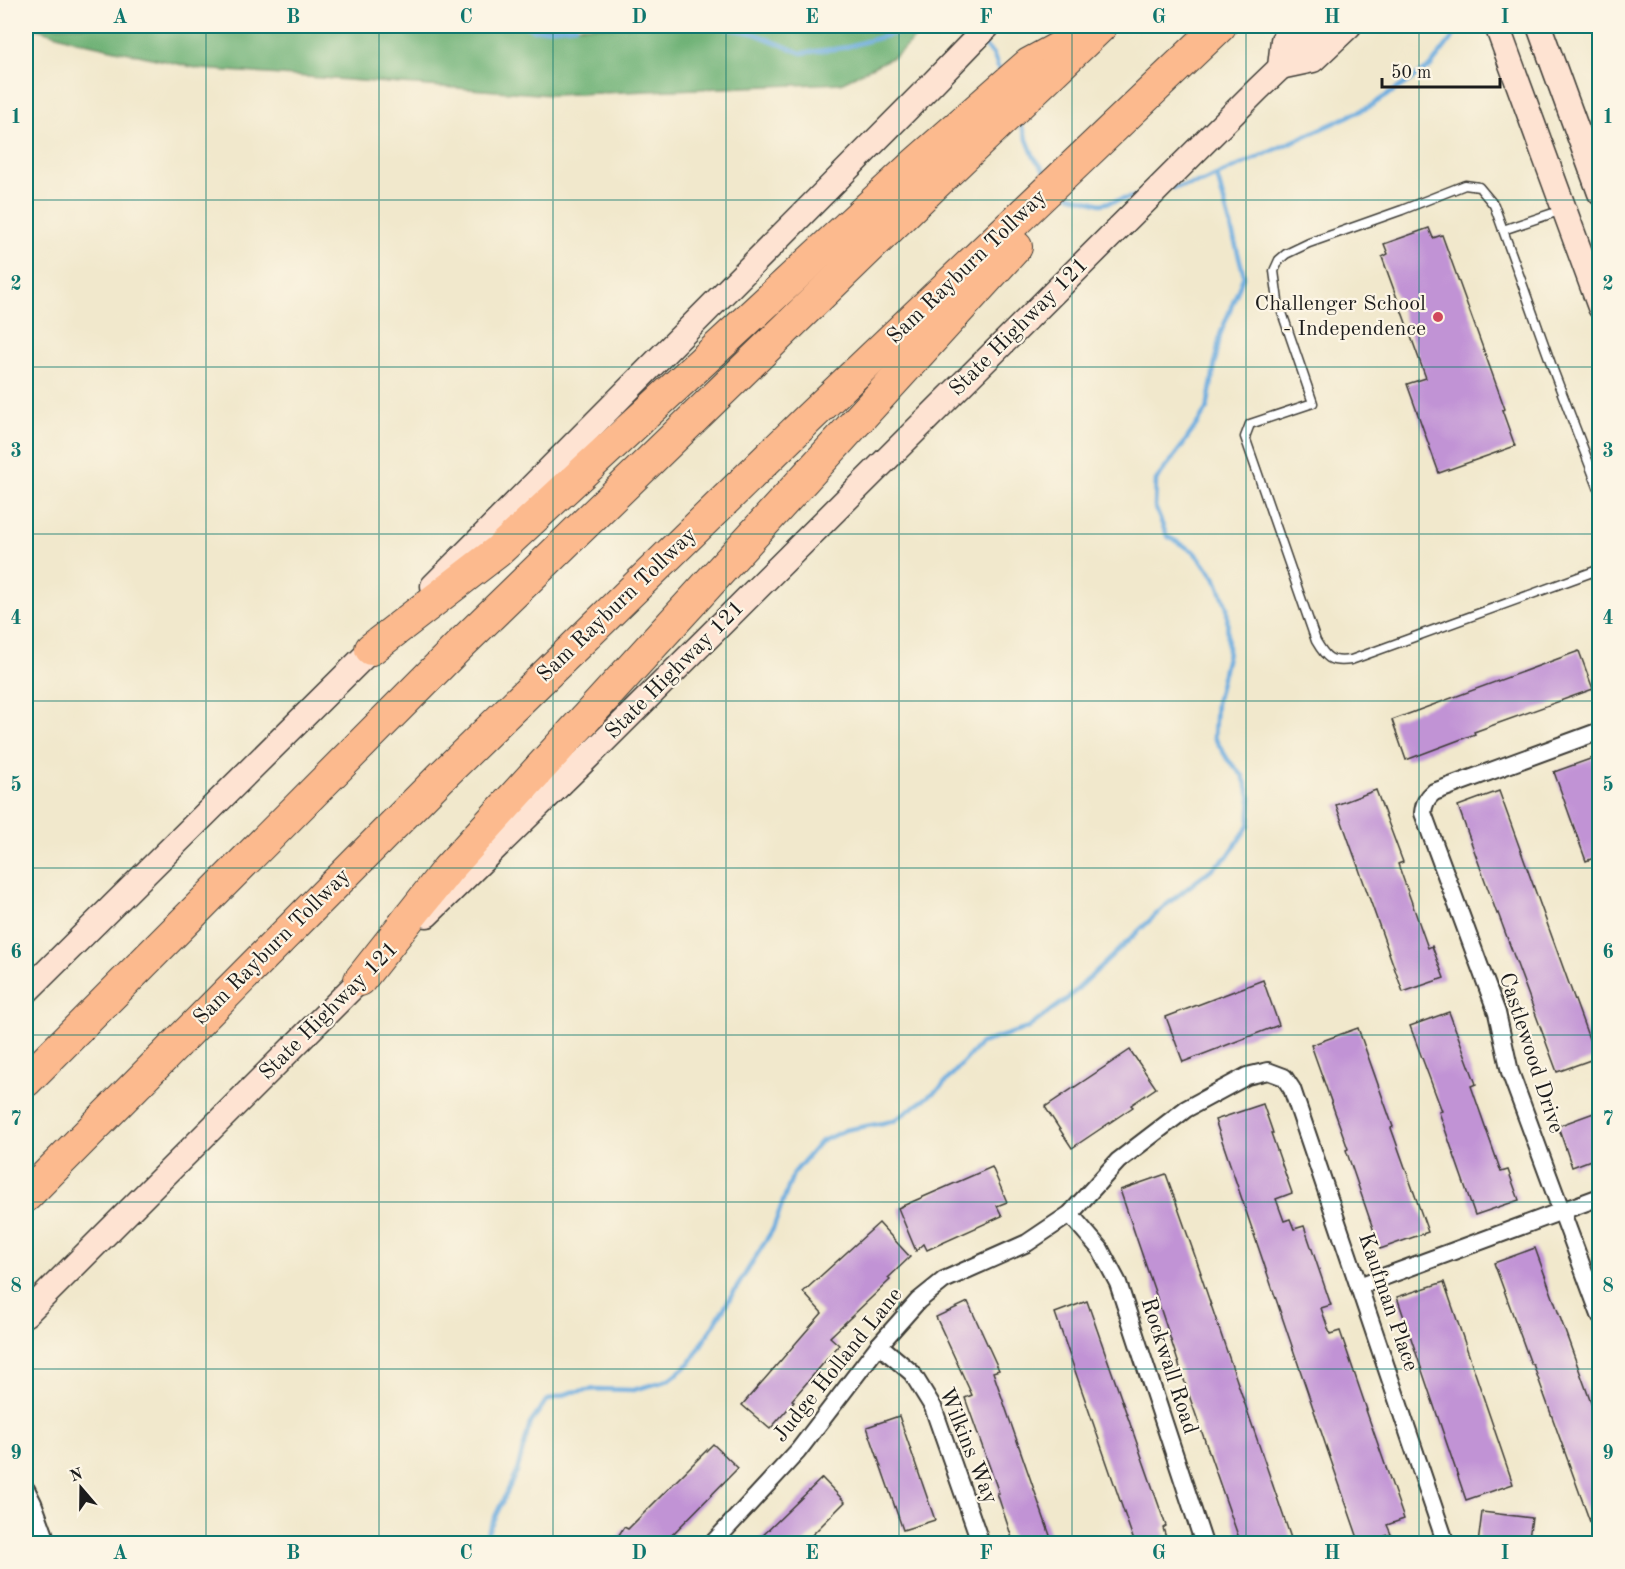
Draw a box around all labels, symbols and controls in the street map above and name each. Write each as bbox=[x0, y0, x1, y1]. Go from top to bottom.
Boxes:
text: A bbox=[112, 8, 128, 28]
text: B bbox=[286, 8, 300, 28]
text: C bbox=[459, 8, 473, 28]
text: D bbox=[631, 8, 647, 28]
text: E bbox=[805, 8, 819, 28]
text: F bbox=[979, 8, 993, 28]
text: G bbox=[1152, 8, 1166, 28]
text: H bbox=[1324, 8, 1340, 28]
text: I bbox=[1501, 8, 1509, 28]
scale bar bbox=[1382, 51, 1500, 89]
text: 50 m bbox=[1391, 64, 1431, 82]
text: 1 bbox=[10, 108, 22, 128]
text: 1 bbox=[1602, 108, 1614, 128]
street label: Sam Rayburn Tollway bbox=[883, 185, 1051, 348]
street label: State Highway 121 bbox=[945, 253, 1093, 401]
text: 2 bbox=[10, 275, 22, 295]
text: 2 bbox=[1602, 275, 1614, 295]
place label: Challenger School - Independence bbox=[1254, 293, 1426, 340]
marker: Challenger School - Independence bbox=[1431, 310, 1445, 324]
text: 3 bbox=[10, 442, 22, 462]
text: 3 bbox=[1602, 442, 1614, 462]
street label: Sam Rayburn Tollway bbox=[533, 523, 701, 686]
street label: State Highway 121 bbox=[601, 596, 749, 744]
text: 4 bbox=[10, 609, 22, 629]
text: 4 bbox=[1602, 609, 1614, 629]
text: 5 bbox=[10, 775, 22, 796]
text: 5 bbox=[1602, 775, 1614, 796]
street label: Sam Rayburn Tollway bbox=[189, 864, 355, 1030]
street label: State Highway 121 bbox=[255, 937, 403, 1085]
text: 6 bbox=[10, 943, 22, 963]
text: 6 bbox=[1602, 943, 1614, 963]
street label: Castlewood Drive bbox=[1495, 970, 1567, 1136]
text: 7 bbox=[10, 1110, 22, 1130]
text: 7 bbox=[1602, 1110, 1614, 1130]
street label: Kaufman Place bbox=[1354, 1230, 1422, 1374]
text: 8 bbox=[10, 1277, 22, 1297]
text: 8 bbox=[1602, 1277, 1614, 1297]
street label: Judge Holland Lane bbox=[769, 1284, 907, 1446]
street label: Rockwall Road bbox=[1137, 1295, 1201, 1437]
street label: Wilkins Way bbox=[935, 1385, 1001, 1508]
text: 9 bbox=[10, 1444, 22, 1464]
text: 9 bbox=[1602, 1444, 1614, 1464]
north arrow bbox=[51, 1458, 111, 1518]
text: N bbox=[68, 1466, 86, 1485]
text: A bbox=[112, 1544, 128, 1564]
text: B bbox=[286, 1544, 300, 1564]
text: C bbox=[459, 1544, 473, 1564]
text: D bbox=[631, 1544, 647, 1564]
text: E bbox=[805, 1544, 819, 1564]
text: F bbox=[979, 1544, 993, 1564]
text: G bbox=[1152, 1544, 1166, 1564]
text: H bbox=[1324, 1544, 1340, 1564]
text: I bbox=[1501, 1544, 1509, 1564]

